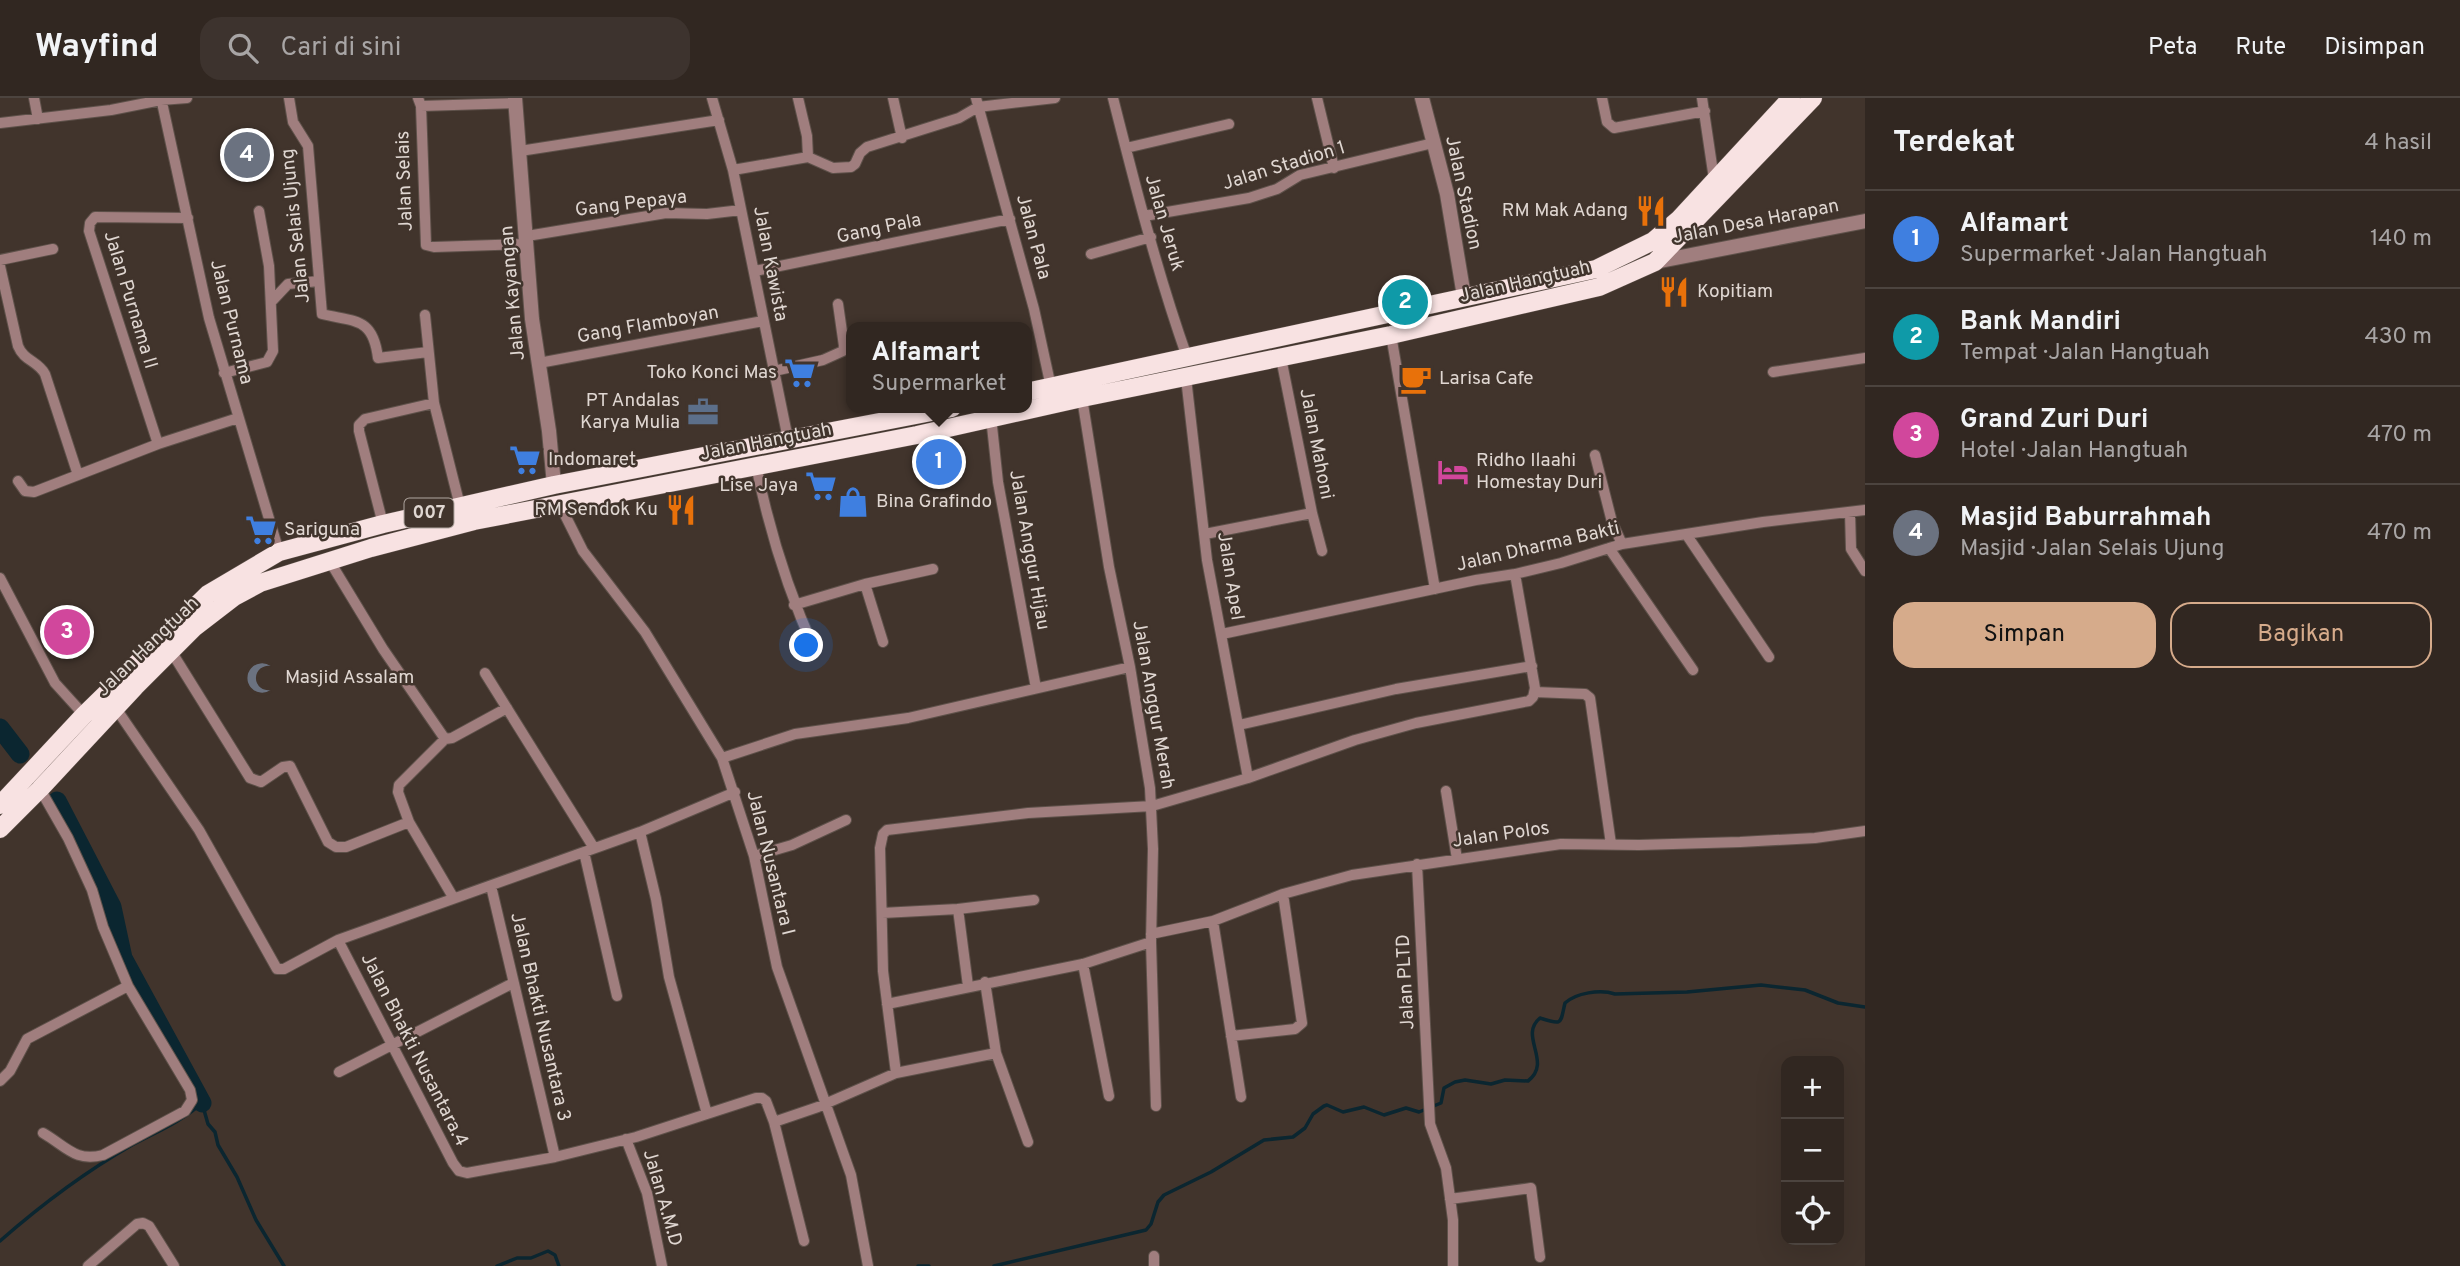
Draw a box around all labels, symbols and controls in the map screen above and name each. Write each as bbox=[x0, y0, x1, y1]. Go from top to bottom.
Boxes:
search box bbox=[200, 17, 690, 80]
text: Wayfind bbox=[35, 27, 158, 69]
icon: search bbox=[224, 29, 262, 67]
text: Cari di sini bbox=[280, 32, 401, 65]
text: Peta bbox=[2148, 33, 2197, 63]
text: Rute bbox=[2235, 33, 2286, 63]
text: Disimpan bbox=[2324, 33, 2425, 63]
text: Terdekat bbox=[1893, 125, 2015, 162]
pin: 4 bbox=[224, 129, 270, 181]
text: 4 hasil bbox=[2364, 129, 2432, 158]
street label: Jalan Selais bbox=[391, 130, 419, 232]
street label: Jalan Stadion bbox=[1439, 134, 1487, 252]
street label: Jalan Stadion 1 bbox=[1220, 136, 1348, 196]
street label: Jalan Selais Ujung bbox=[276, 147, 316, 305]
street label: Jalan Jeruk bbox=[1139, 172, 1189, 274]
street label: Gang Pepaya bbox=[574, 185, 688, 223]
street label: Jalan Pala bbox=[1010, 192, 1056, 282]
restaurant icon: RM Mak Adang bbox=[1634, 194, 1668, 228]
street label: Jalan Desa Harapan bbox=[1671, 194, 1841, 250]
place label: RM Mak Adang bbox=[1502, 199, 1628, 223]
street label: Jalan Kawista bbox=[747, 204, 793, 324]
street label: Gang Pala bbox=[834, 208, 924, 250]
text: Alfamart bbox=[1960, 208, 2069, 241]
street label: Jalan Kayangan bbox=[495, 224, 531, 362]
text: 1 bbox=[1911, 225, 1921, 254]
text: 140 m bbox=[2370, 225, 2432, 254]
street label: Jalan Purnama II bbox=[98, 228, 162, 372]
text: Supermarket · Jalan Hangtuah bbox=[1960, 241, 2267, 270]
street label: Jalan Hangtuah bbox=[1457, 255, 1593, 309]
street label: Jalan Purnama bbox=[204, 257, 258, 387]
restaurant icon: Kopitiam bbox=[1657, 275, 1691, 309]
pin: 2 bbox=[1382, 276, 1428, 328]
place label: Kopitiam bbox=[1697, 280, 1773, 304]
street label: Gang Flamboyan bbox=[575, 301, 721, 349]
text: Bank Mandiri bbox=[1960, 306, 2121, 339]
popup bbox=[846, 322, 1032, 413]
text: 2 bbox=[1909, 323, 1923, 352]
text: 430 m bbox=[2364, 323, 2432, 352]
text: Alfamart bbox=[872, 337, 980, 370]
text: Tempat · Jalan Hangtuah bbox=[1960, 339, 2210, 368]
supermarket icon: Toko Konci Mas bbox=[783, 356, 817, 390]
place label: Toko Konci Mas bbox=[646, 361, 777, 385]
cafe icon: Larisa Cafe bbox=[1399, 362, 1433, 396]
place label: Larisa Cafe bbox=[1439, 367, 1534, 391]
text: Supermarket bbox=[872, 370, 1006, 399]
street label: Jalan Mahoni bbox=[1293, 387, 1339, 501]
place label: PT Andalas Karya Mulia bbox=[580, 389, 680, 435]
office icon: PT Andalas Karya Mulia bbox=[686, 395, 720, 429]
text: Grand Zuri Duri bbox=[1960, 404, 2148, 437]
street label: Jalan Hangtuah bbox=[698, 417, 834, 467]
text: 3 bbox=[1909, 421, 1923, 450]
text: 470 m bbox=[2367, 421, 2432, 450]
pin: 1 bbox=[916, 436, 962, 488]
text: Hotel · Jalan Hangtuah bbox=[1960, 437, 2188, 466]
supermarket icon: Indomaret bbox=[508, 443, 542, 477]
place label: Indomaret bbox=[548, 448, 636, 472]
place label: Ridho Ilaahi Homestay Duri bbox=[1476, 449, 1602, 495]
hotel icon: Ridho Ilaahi Homestay Duri bbox=[1436, 455, 1470, 489]
street label: Jalan Anggur Hijau bbox=[1003, 468, 1055, 632]
supermarket icon: Lise Jaya bbox=[804, 469, 838, 503]
place label: Lise Jaya bbox=[719, 474, 798, 498]
shop icon: Bina Grafindo bbox=[836, 485, 870, 519]
place label: Bina Grafindo bbox=[876, 490, 992, 514]
restaurant icon: RM Sendok Ku bbox=[664, 493, 698, 527]
road number: 007 bbox=[404, 498, 453, 528]
place label: RM Sendok Ku bbox=[534, 498, 658, 522]
text: Masjid Baburrahmah bbox=[1960, 502, 2211, 535]
supermarket icon: Sariguna bbox=[244, 513, 278, 547]
street label: Jalan Dharma Bakti bbox=[1454, 517, 1622, 577]
place label: Sariguna bbox=[284, 518, 360, 542]
text: 4 bbox=[1909, 519, 1923, 548]
text: 470 m bbox=[2367, 519, 2432, 548]
street label: Jalan Apel bbox=[1211, 530, 1249, 622]
text: Masjid · Jalan Selais Ujung bbox=[1960, 535, 2224, 564]
street label: Jalan Hangtuah bbox=[92, 592, 204, 702]
button: Simpan bbox=[1893, 602, 2156, 668]
button: Bagikan bbox=[2170, 602, 2432, 668]
pin: 3 bbox=[44, 606, 90, 658]
street label: Jalan Anggur Merah bbox=[1126, 619, 1180, 791]
your location bbox=[789, 628, 823, 662]
mosque icon: Masjid Assalam bbox=[245, 661, 279, 695]
place label: Masjid Assalam bbox=[285, 666, 414, 690]
street label: Jalan Nusantara I bbox=[740, 788, 800, 938]
street label: Jalan Polos bbox=[1451, 816, 1551, 854]
street label: Jalan Bhakti Nusantara 3 bbox=[504, 910, 576, 1124]
street label: Jalan PLTD bbox=[1392, 934, 1420, 1030]
street label: Jalan Bhakti Nusantara.4 bbox=[355, 949, 473, 1151]
map controls bbox=[1781, 1056, 1844, 1245]
button: + bbox=[1781, 1056, 1844, 1119]
button: − bbox=[1781, 1119, 1844, 1182]
street label: Jalan A.M.D bbox=[637, 1147, 687, 1249]
button: locate bbox=[1781, 1182, 1844, 1245]

